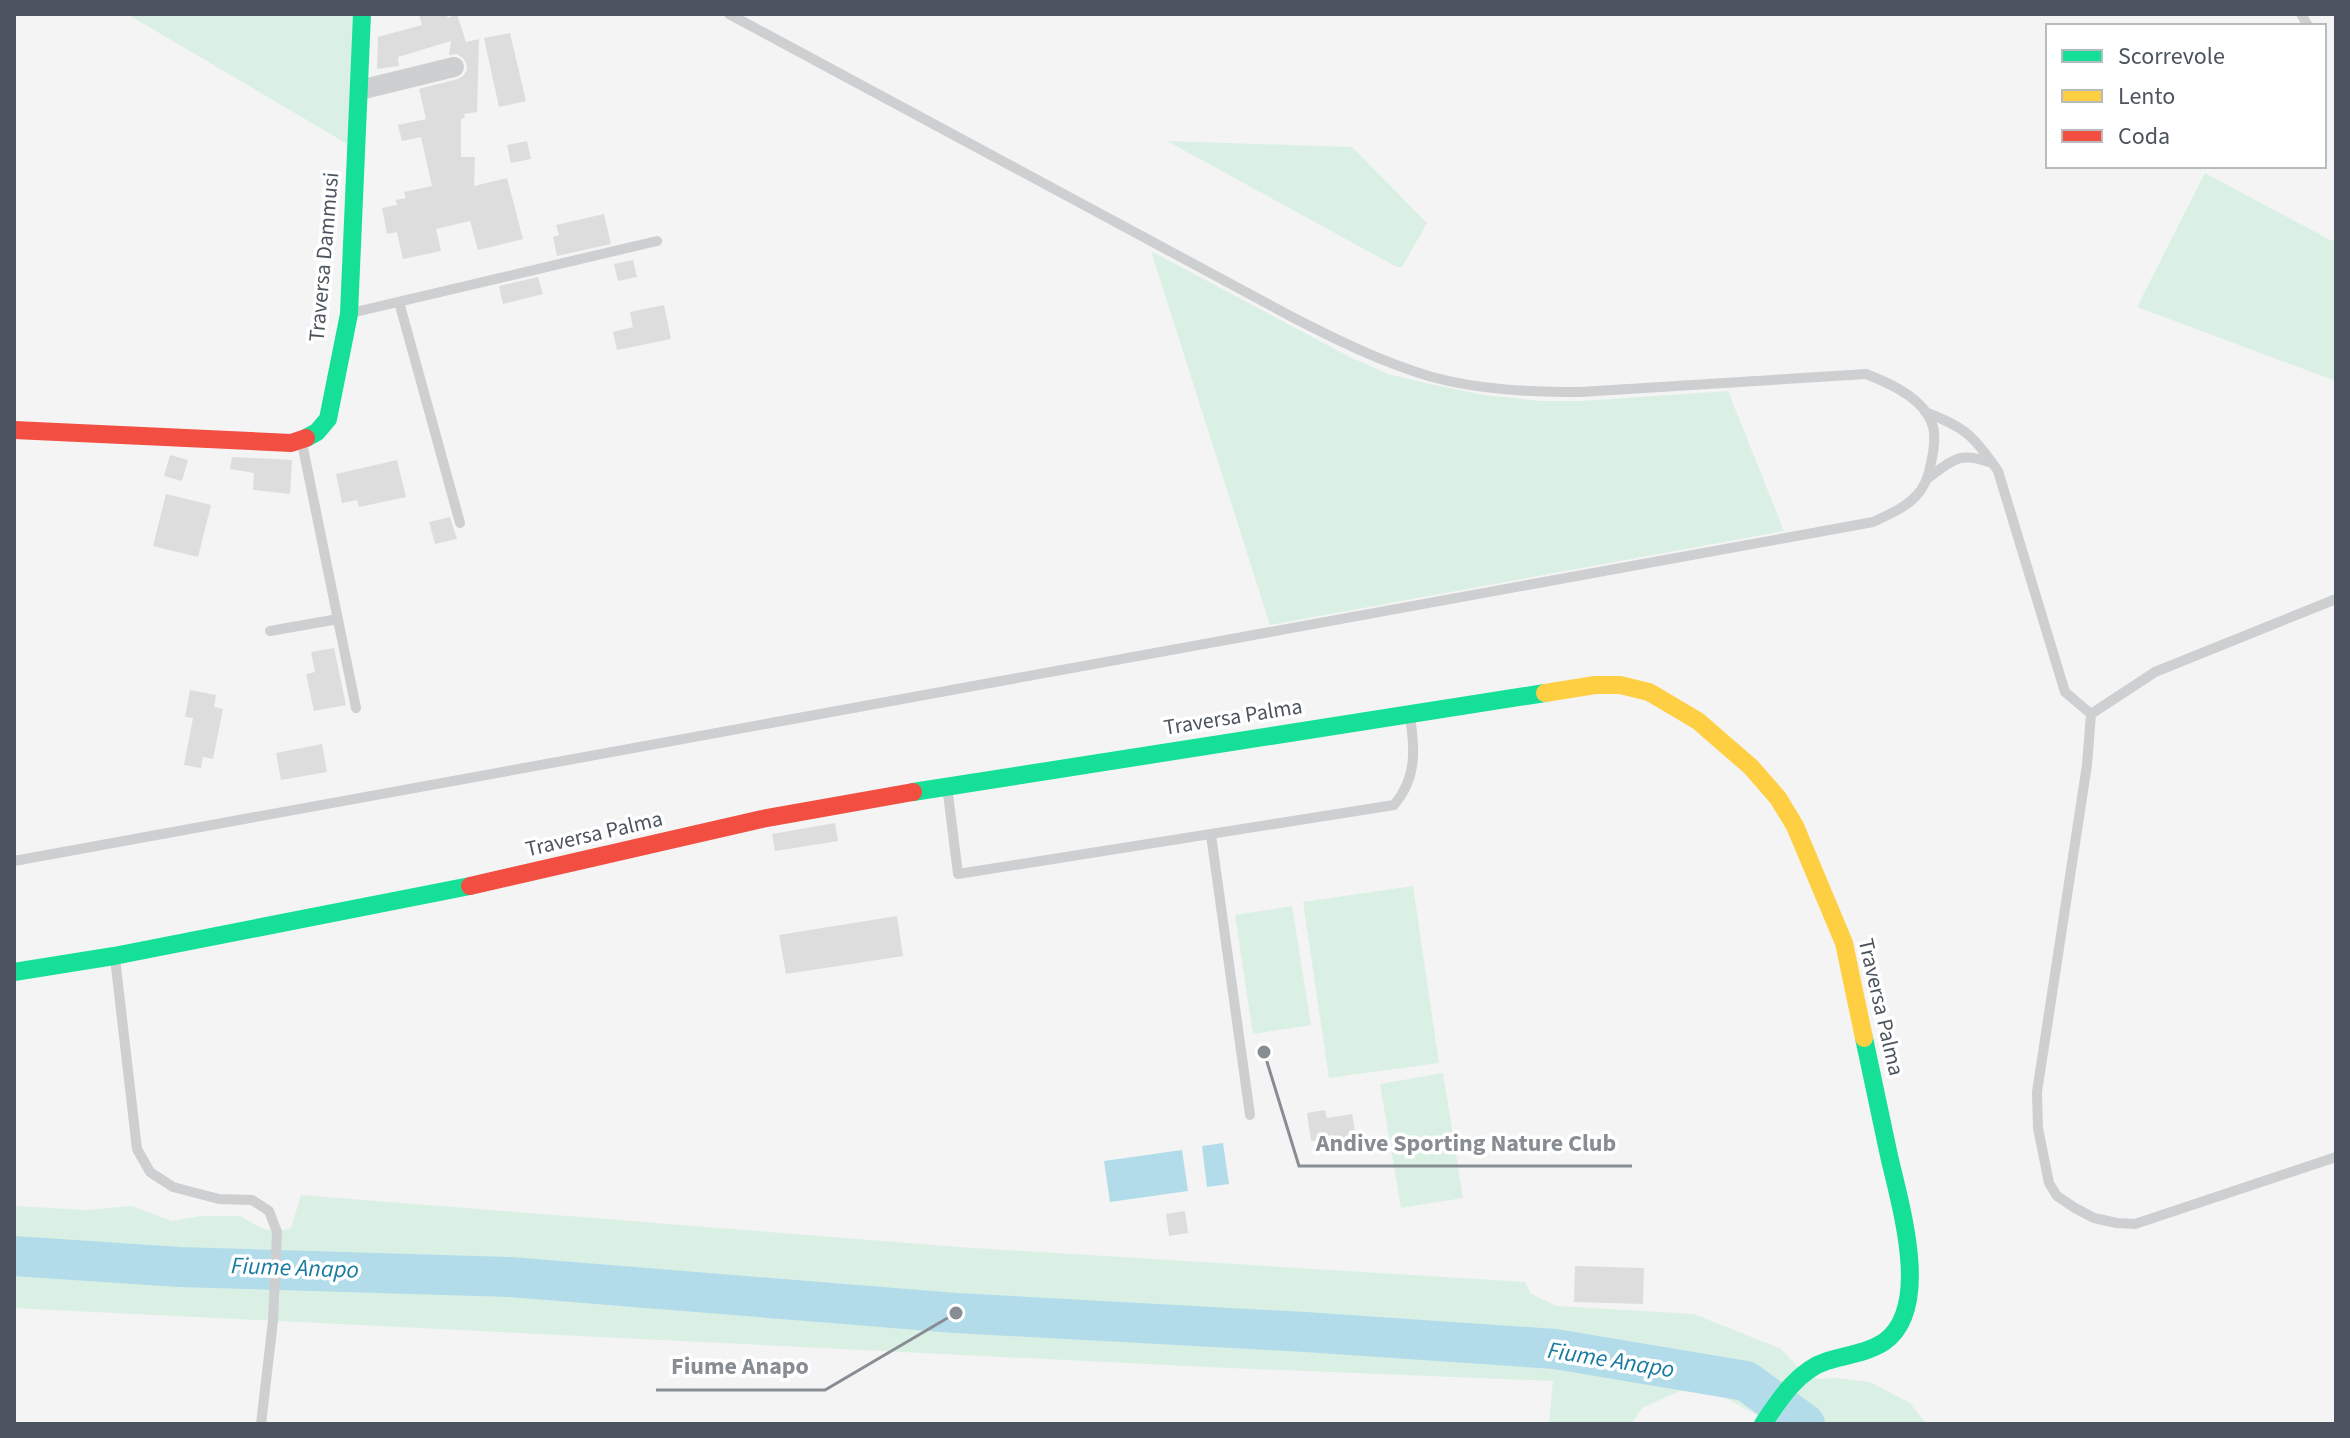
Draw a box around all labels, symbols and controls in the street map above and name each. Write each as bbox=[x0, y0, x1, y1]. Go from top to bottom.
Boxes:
legend bbox=[2046, 24, 2326, 168]
text: Scorrevole bbox=[2118, 39, 2225, 74]
text: Lento bbox=[2118, 79, 2175, 114]
text: Coda bbox=[2118, 119, 2170, 154]
street label: Traversa Dammusi bbox=[301, 171, 347, 343]
street label: Traversa Palma bbox=[1161, 690, 1305, 744]
street label: Traversa Palma bbox=[522, 803, 666, 865]
street label: Traversa Palma bbox=[1850, 935, 1912, 1079]
callout: Andive Sporting Nature Club bbox=[1299, 1118, 1632, 1166]
text: Andive Sporting Nature Club bbox=[1315, 1126, 1616, 1161]
water label: Fiume Anapo bbox=[230, 1248, 360, 1288]
water label: Fiume Anapo bbox=[1545, 1333, 1677, 1387]
callout: Fiume Anapo bbox=[656, 1342, 825, 1390]
text: Fiume Anapo bbox=[671, 1349, 809, 1384]

